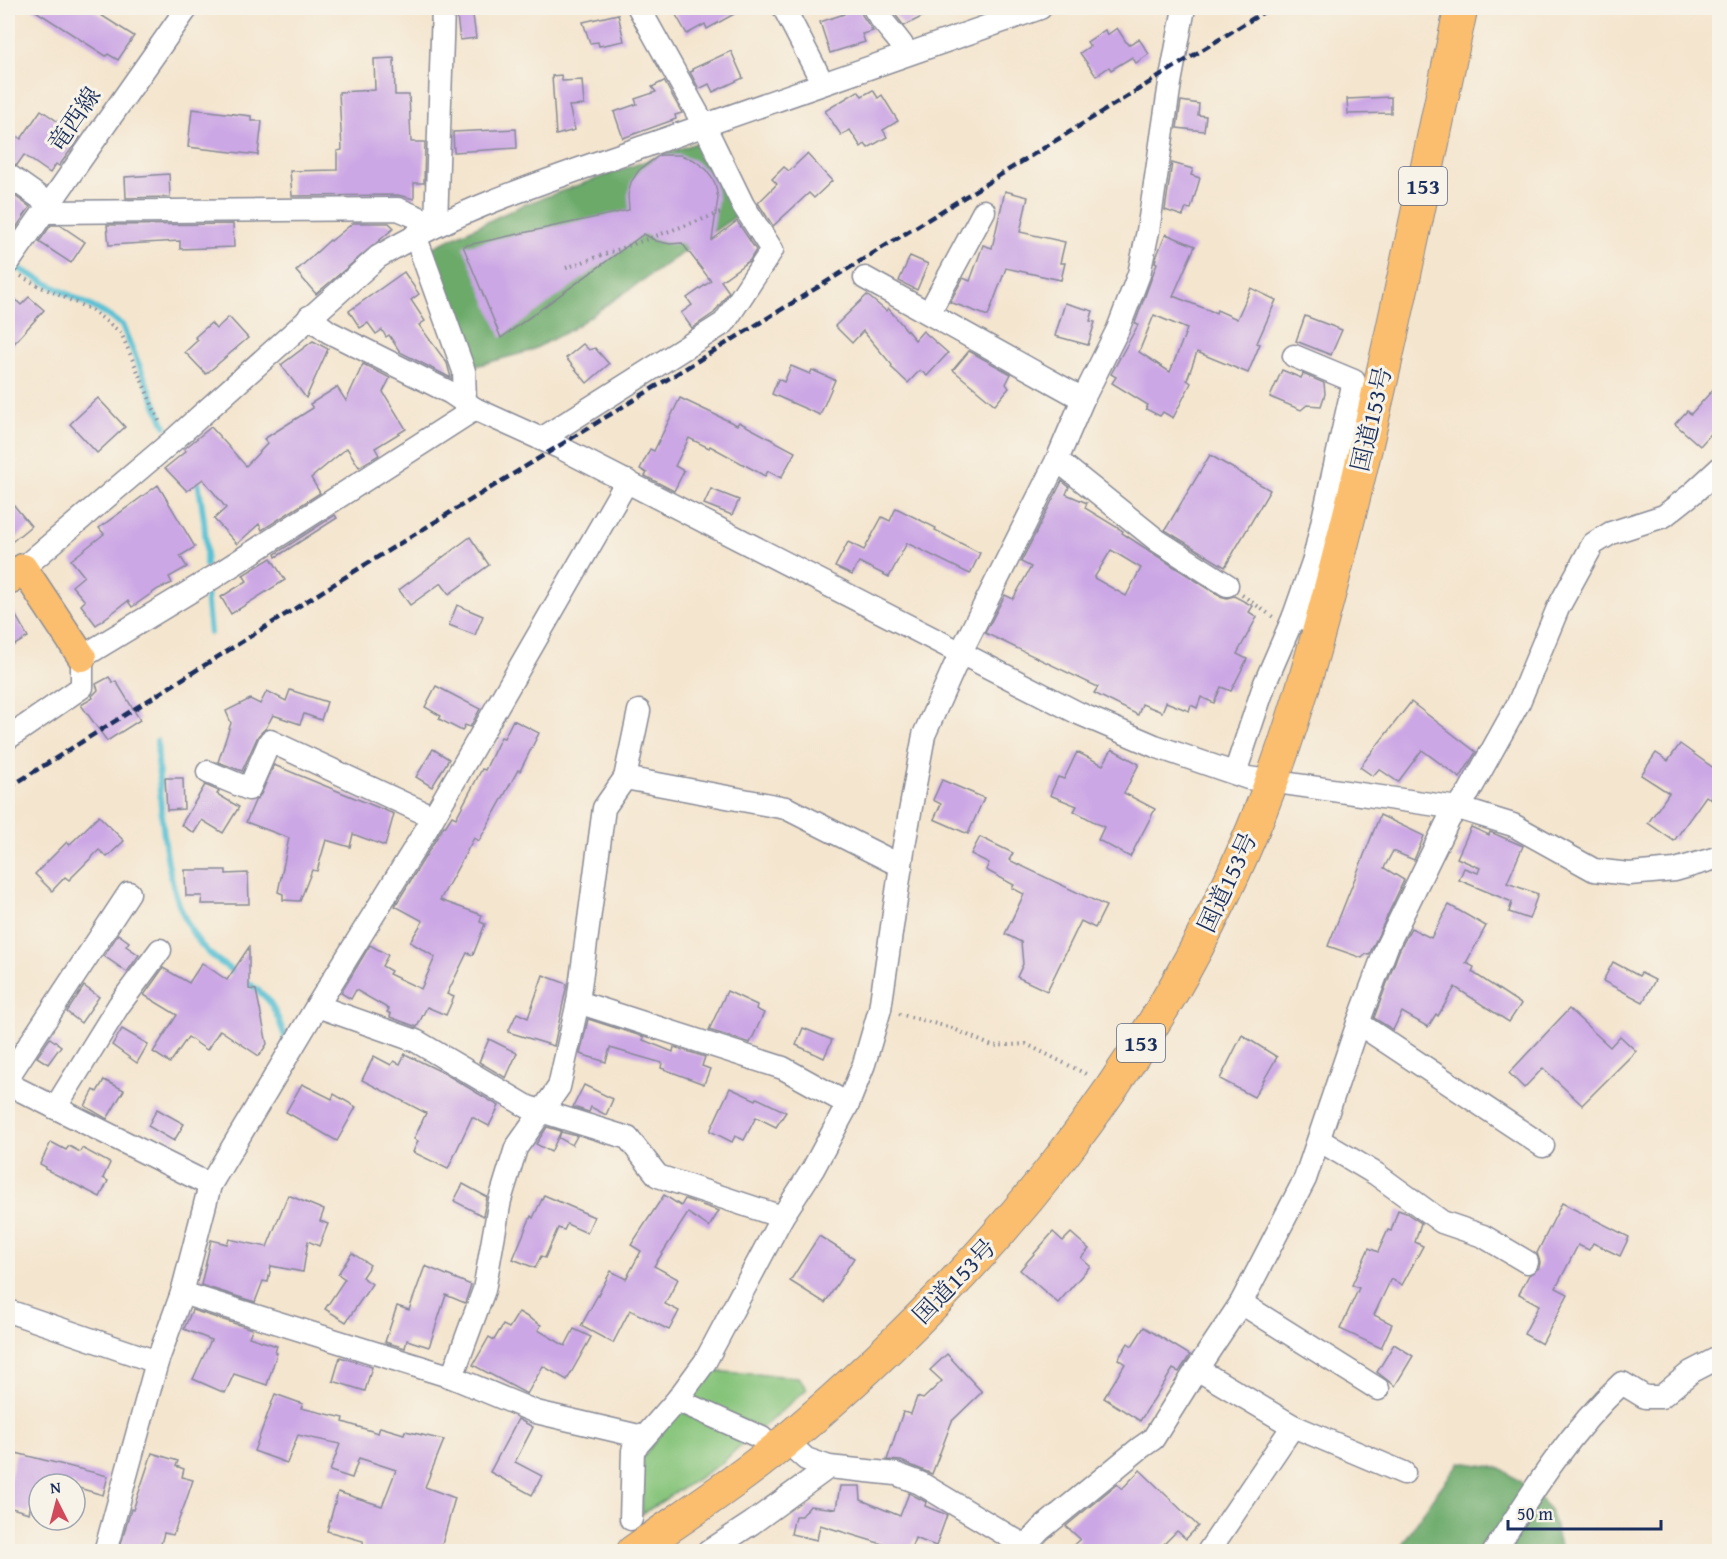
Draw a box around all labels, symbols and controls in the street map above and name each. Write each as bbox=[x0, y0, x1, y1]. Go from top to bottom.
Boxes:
street label: 竜西線 bbox=[39, 79, 109, 159]
road number: 153 bbox=[1399, 167, 1447, 205]
street label: 国道153号 bbox=[1342, 363, 1400, 475]
street label: 国道153号 bbox=[1189, 826, 1265, 938]
road number: 153 bbox=[1117, 1024, 1165, 1062]
street label: 国道153号 bbox=[904, 1230, 1004, 1332]
north arrow bbox=[27, 1472, 87, 1532]
text: N bbox=[49, 1475, 62, 1500]
scale bar bbox=[1508, 1493, 1661, 1531]
text: 50 m bbox=[1517, 1500, 1553, 1527]

